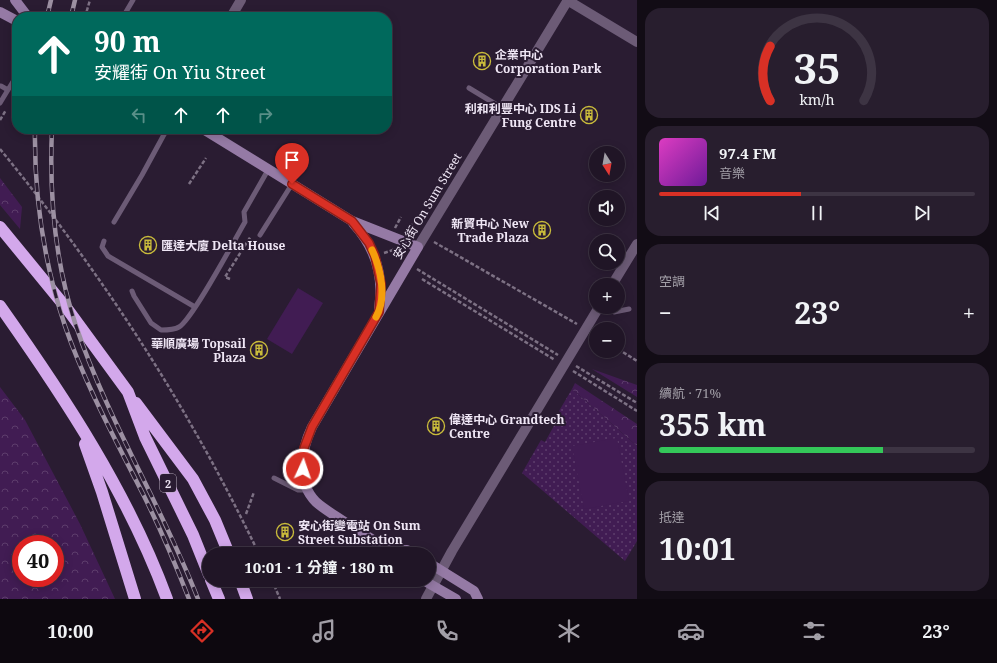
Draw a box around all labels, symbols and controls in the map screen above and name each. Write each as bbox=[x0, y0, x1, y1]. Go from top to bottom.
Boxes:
text: 90 m bbox=[94, 22, 161, 60]
icon: ahead bbox=[28, 28, 80, 80]
text: 35 bbox=[793, 40, 841, 96]
place label: 企業中心 Corporation Park bbox=[495, 46, 602, 77]
building icon: 企業中心 Corporation Park bbox=[472, 51, 492, 71]
text: 安耀街 On Yiu Street bbox=[94, 60, 266, 84]
text: km/h bbox=[799, 90, 835, 109]
place label: 利和利豐中心 IDS Li Fung Centre bbox=[465, 100, 577, 131]
icon: left bbox=[128, 104, 150, 126]
icon: ahead bbox=[170, 104, 192, 126]
icon: ahead bbox=[212, 104, 234, 126]
icon: right bbox=[254, 104, 276, 126]
building icon: 利和利豐中心 IDS Li Fung Centre bbox=[579, 105, 599, 125]
pin bbox=[275, 143, 309, 184]
text: 97.4 FM bbox=[719, 143, 776, 163]
north arrow bbox=[589, 146, 625, 182]
map controls bbox=[589, 146, 625, 358]
icon: arrive bbox=[281, 149, 303, 171]
street label: 安心街 On Sum Street bbox=[389, 150, 465, 262]
text: 音樂 bbox=[719, 164, 745, 182]
button: sound bbox=[589, 190, 625, 226]
icon: previous bbox=[701, 202, 723, 224]
icon: pause bbox=[806, 202, 828, 224]
icon: next bbox=[911, 202, 933, 224]
place label: 新貿中心 New Trade Plaza bbox=[451, 215, 530, 246]
building icon: 新貿中心 New Trade Plaza bbox=[532, 220, 552, 240]
button: search bbox=[589, 234, 625, 270]
building icon: 匯達大廈 Delta House bbox=[138, 235, 158, 255]
place label: 匯達大廈 Delta House bbox=[161, 237, 286, 254]
text: 空調 bbox=[659, 272, 685, 290]
button: + bbox=[589, 278, 625, 314]
text: 23° bbox=[794, 292, 840, 333]
text: − bbox=[659, 297, 672, 327]
text: + bbox=[963, 297, 975, 327]
button: − bbox=[589, 322, 625, 358]
place label: 華順廣場 Topsail Plaza bbox=[151, 335, 247, 366]
building icon: 華順廣場 Topsail Plaza bbox=[249, 340, 269, 360]
text: 續航 · 71% bbox=[659, 384, 721, 402]
text: 355 km bbox=[659, 404, 766, 445]
place label: 偉達中心 Grandtech Centre bbox=[449, 411, 564, 442]
building icon: 偉達中心 Grandtech Centre bbox=[426, 416, 446, 436]
position arrow bbox=[282, 448, 324, 490]
road number: 2 bbox=[160, 474, 176, 492]
text: 抵達 bbox=[659, 508, 685, 526]
place label: 安心街變電站 On Sum Street Substation bbox=[298, 517, 421, 548]
building icon: 安心街變電站 On Sum Street Substation bbox=[275, 522, 295, 542]
text: 10:01 bbox=[659, 528, 736, 569]
speed limit sign: 40 bbox=[12, 535, 64, 587]
text: 10:01 · 1 分鐘 · 180 m bbox=[244, 557, 394, 577]
icon: directions bbox=[188, 617, 216, 645]
icon: music bbox=[310, 617, 338, 645]
icon: phone bbox=[433, 617, 461, 645]
icon: climate bbox=[555, 617, 583, 645]
icon: car bbox=[677, 617, 705, 645]
icon: filters bbox=[800, 617, 828, 645]
text: 10:00 bbox=[47, 619, 93, 643]
text: 23° bbox=[922, 619, 950, 643]

